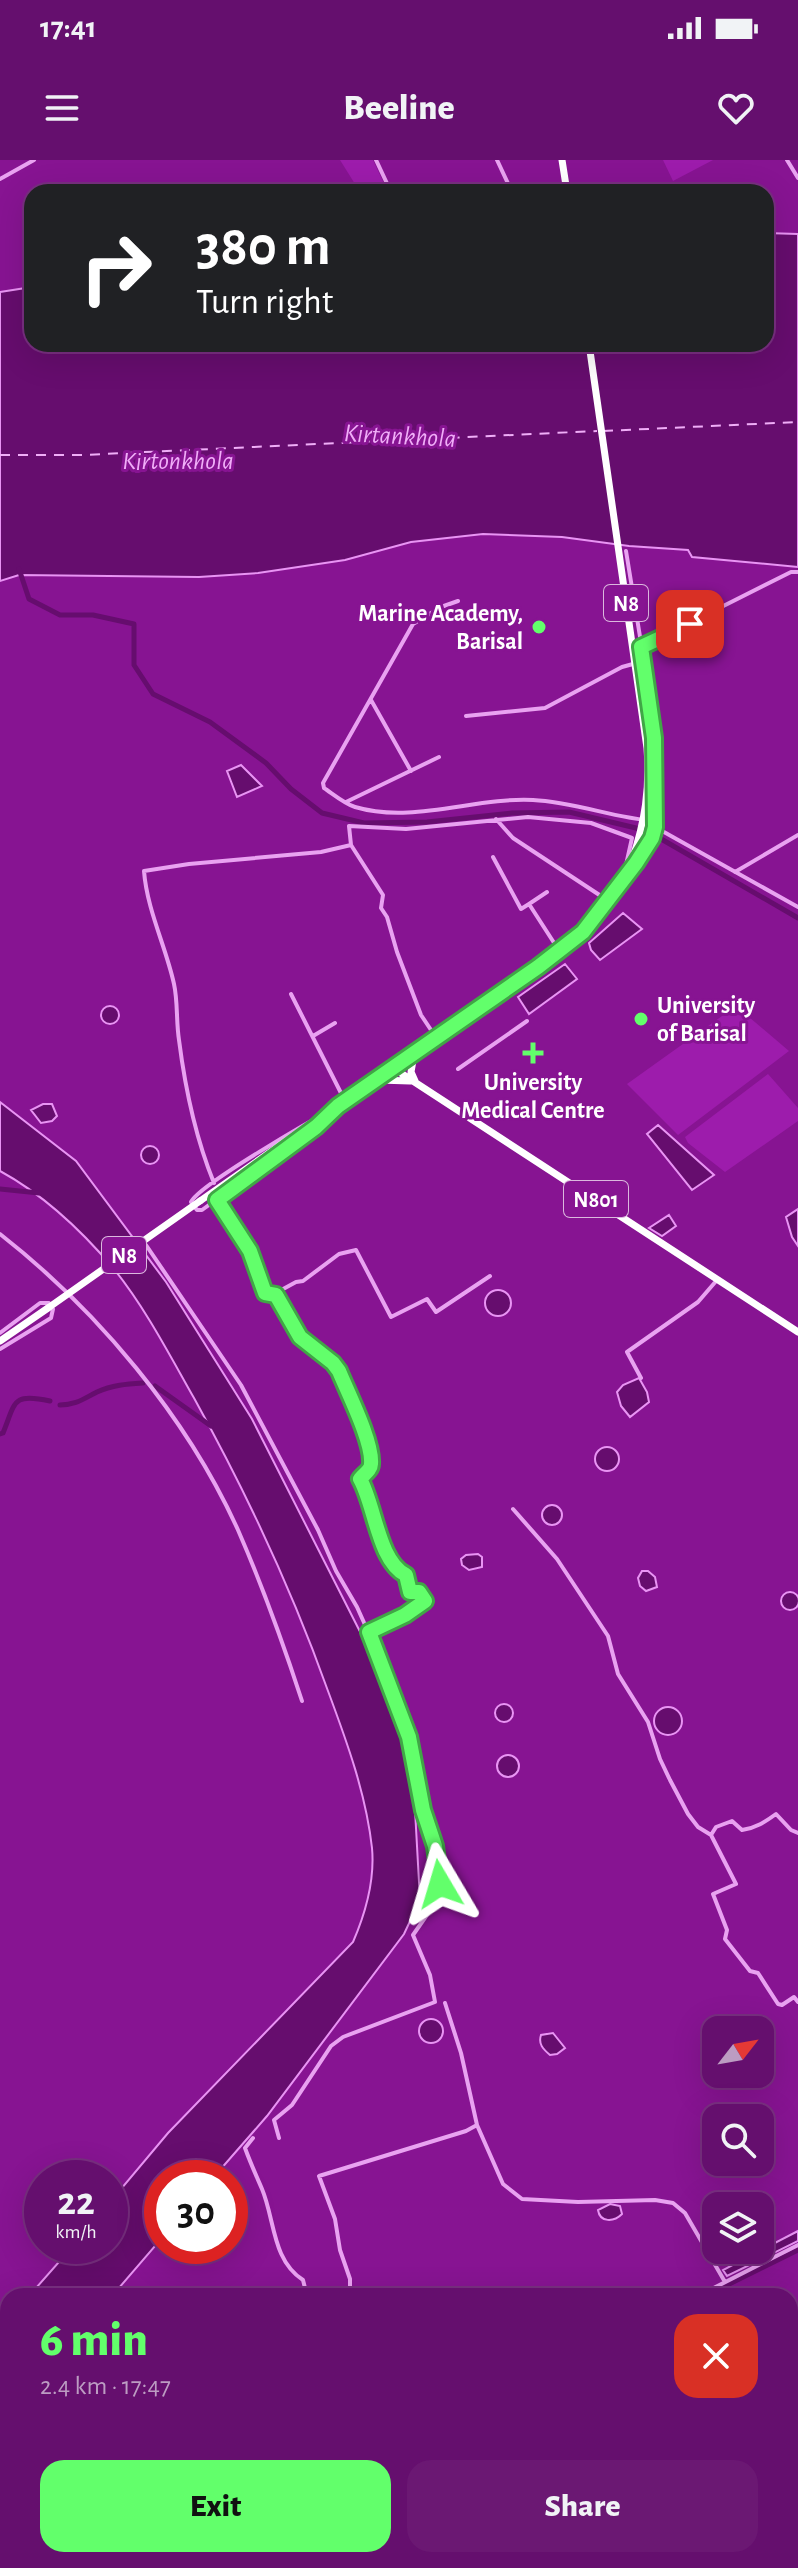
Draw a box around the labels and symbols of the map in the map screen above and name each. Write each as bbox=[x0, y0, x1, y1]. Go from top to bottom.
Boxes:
water label: Kirtankhola bbox=[343, 420, 457, 452]
water label: Kirtonkhola bbox=[122, 448, 234, 474]
road number: N8 bbox=[604, 585, 648, 621]
pin bbox=[656, 590, 724, 658]
place label: Marine Academy, Barisal bbox=[358, 602, 523, 654]
marker: Marine Academy, Barisal bbox=[530, 618, 548, 636]
place label: University of Barisal bbox=[657, 994, 756, 1046]
marker: University of Barisal bbox=[632, 1010, 650, 1028]
marker: University Medical Centre bbox=[522, 1042, 544, 1064]
place label: University Medical Centre bbox=[461, 1071, 605, 1123]
road number: N801 bbox=[564, 1181, 628, 1217]
road number: N8 bbox=[102, 1237, 146, 1273]
position arrow bbox=[398, 1842, 482, 1926]
north arrow bbox=[702, 2016, 774, 2088]
speed limit sign: 30 bbox=[144, 2160, 248, 2264]

